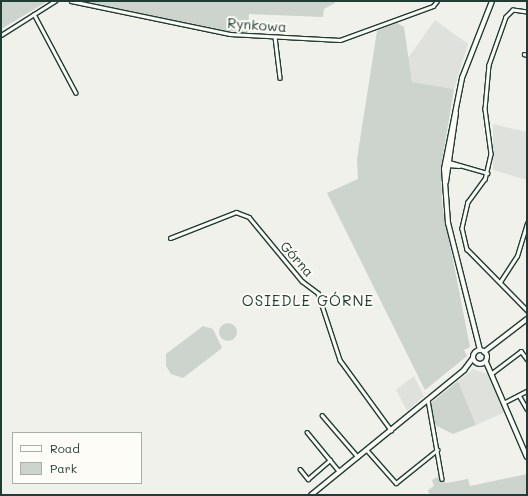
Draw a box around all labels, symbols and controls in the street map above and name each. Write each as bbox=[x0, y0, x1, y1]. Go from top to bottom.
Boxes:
street label: Rynkowa bbox=[227, 15, 287, 35]
street label: Górna bbox=[277, 238, 317, 280]
district label: OSIEDLE GÓRNE bbox=[242, 292, 374, 310]
legend bbox=[12, 432, 142, 484]
text: Road bbox=[50, 440, 80, 456]
text: Park bbox=[50, 460, 77, 476]

